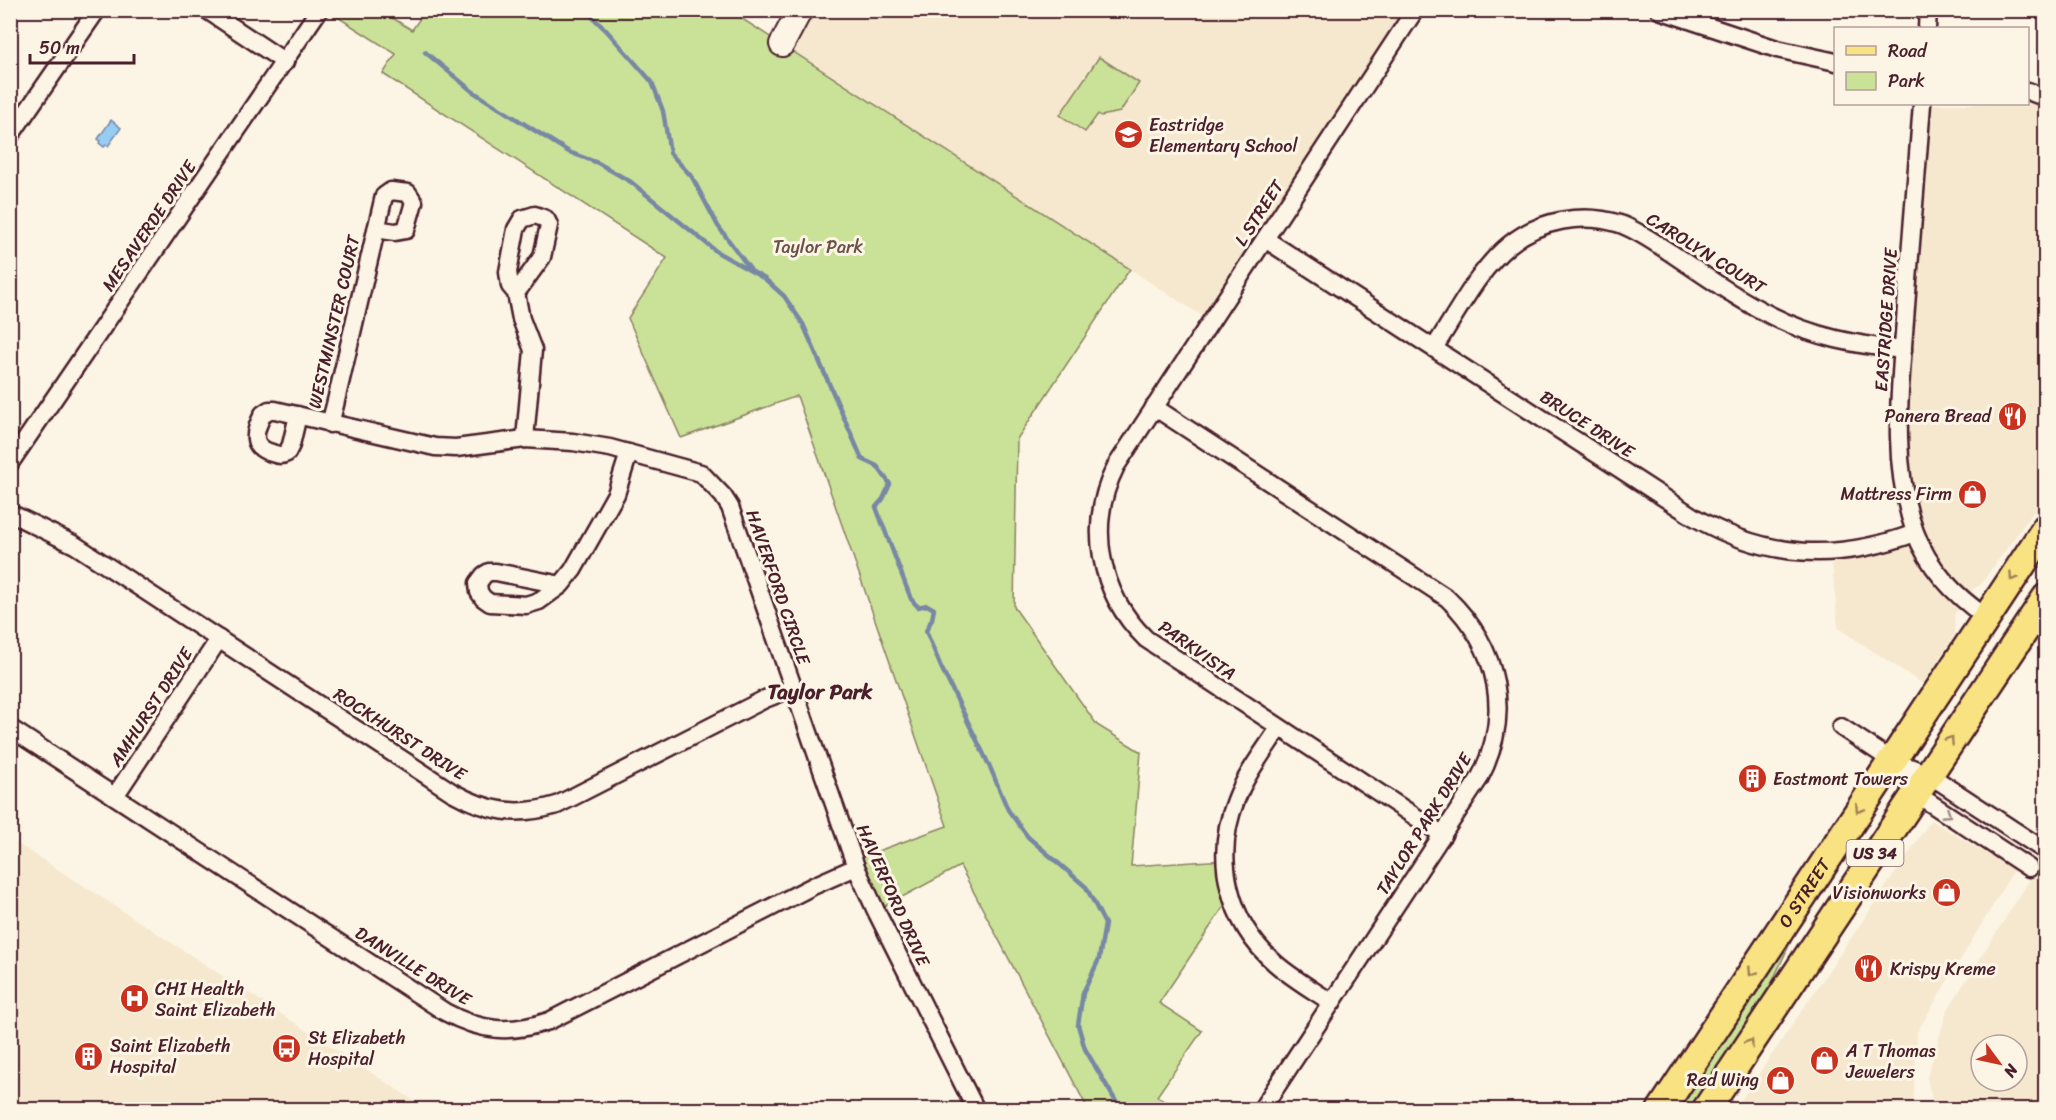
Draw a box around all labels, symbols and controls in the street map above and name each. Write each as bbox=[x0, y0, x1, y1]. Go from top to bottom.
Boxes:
scale bar bbox=[30, 27, 134, 65]
legend bbox=[1834, 27, 2029, 105]
text: 50 m bbox=[39, 32, 80, 64]
text: Road bbox=[1888, 35, 1928, 67]
text: Park bbox=[1888, 65, 1925, 97]
place label: Eastridge Elementary School bbox=[1149, 109, 1298, 162]
school or university icon: Eastridge Elementary School bbox=[1112, 119, 1144, 151]
street label: MESAVERDE DRIVE bbox=[93, 153, 206, 298]
street label: L STREET bbox=[1226, 172, 1293, 253]
street label: CAROLYN COURT bbox=[1640, 203, 1773, 303]
street label: WESTMINSTER COURT bbox=[299, 231, 370, 412]
park label: Taylor Park bbox=[773, 231, 863, 263]
street label: EASTRIDGE DRIVE bbox=[1865, 246, 1907, 393]
street label: BRUCE DRIVE bbox=[1533, 381, 1642, 467]
place label: Panera Bread bbox=[1884, 400, 1993, 432]
restaurant icon: Panera Bread bbox=[1996, 400, 2028, 432]
place label: Mattress Firm bbox=[1840, 478, 1952, 510]
shop icon: Mattress Firm bbox=[1957, 478, 1989, 510]
street label: HAVERFORD CIRCLE bbox=[736, 505, 820, 670]
one-way arrow bbox=[2009, 570, 2020, 581]
street label: PARKVISTA bbox=[1151, 611, 1243, 689]
street label: AMHURST DRIVE bbox=[100, 640, 202, 774]
district label: Taylor Park bbox=[768, 673, 873, 711]
street label: ROCKHURST DRIVE bbox=[327, 679, 474, 790]
one-way arrow bbox=[1943, 736, 1954, 747]
street label: TAYLOR PARK DRIVE bbox=[1367, 745, 1481, 902]
building icon: Eastmont Towers bbox=[1736, 763, 1768, 795]
place label: Eastmont Towers bbox=[1773, 763, 1909, 795]
one-way arrow bbox=[1855, 802, 1866, 813]
one-way arrow bbox=[1941, 807, 1951, 819]
street label: HAVERFORD DRIVE bbox=[847, 818, 939, 972]
road number: US 34 bbox=[1846, 840, 1904, 866]
street label: O STREET bbox=[1770, 851, 1840, 935]
place label: Visionworks bbox=[1833, 877, 1927, 909]
shop icon: Visionworks bbox=[1931, 877, 1963, 909]
street label: DANVILLE DRIVE bbox=[348, 917, 478, 1015]
restaurant icon: Krispy Kreme bbox=[1853, 953, 1885, 985]
place label: Krispy Kreme bbox=[1890, 953, 1996, 985]
one-way arrow bbox=[1748, 966, 1760, 976]
place label: CHI Health Saint Elizabeth bbox=[155, 973, 276, 1026]
hospital icon: CHI Health Saint Elizabeth bbox=[118, 983, 150, 1015]
place label: St Elizabeth Hospital bbox=[308, 1022, 405, 1075]
place label: Saint Elizabeth Hospital bbox=[110, 1030, 231, 1083]
bus stop icon: St Elizabeth Hospital bbox=[271, 1032, 303, 1064]
north arrow bbox=[1969, 1033, 2029, 1093]
place label: A T Thomas Jewelers bbox=[1845, 1035, 1936, 1088]
one-way arrow bbox=[1743, 1039, 1754, 1050]
building icon: Saint Elizabeth Hospital bbox=[73, 1040, 105, 1072]
shop icon: A T Thomas Jewelers bbox=[1809, 1045, 1841, 1077]
text: N bbox=[1995, 1058, 2027, 1084]
place label: Red Wing bbox=[1687, 1064, 1759, 1096]
shop icon: Red Wing bbox=[1764, 1064, 1796, 1096]

